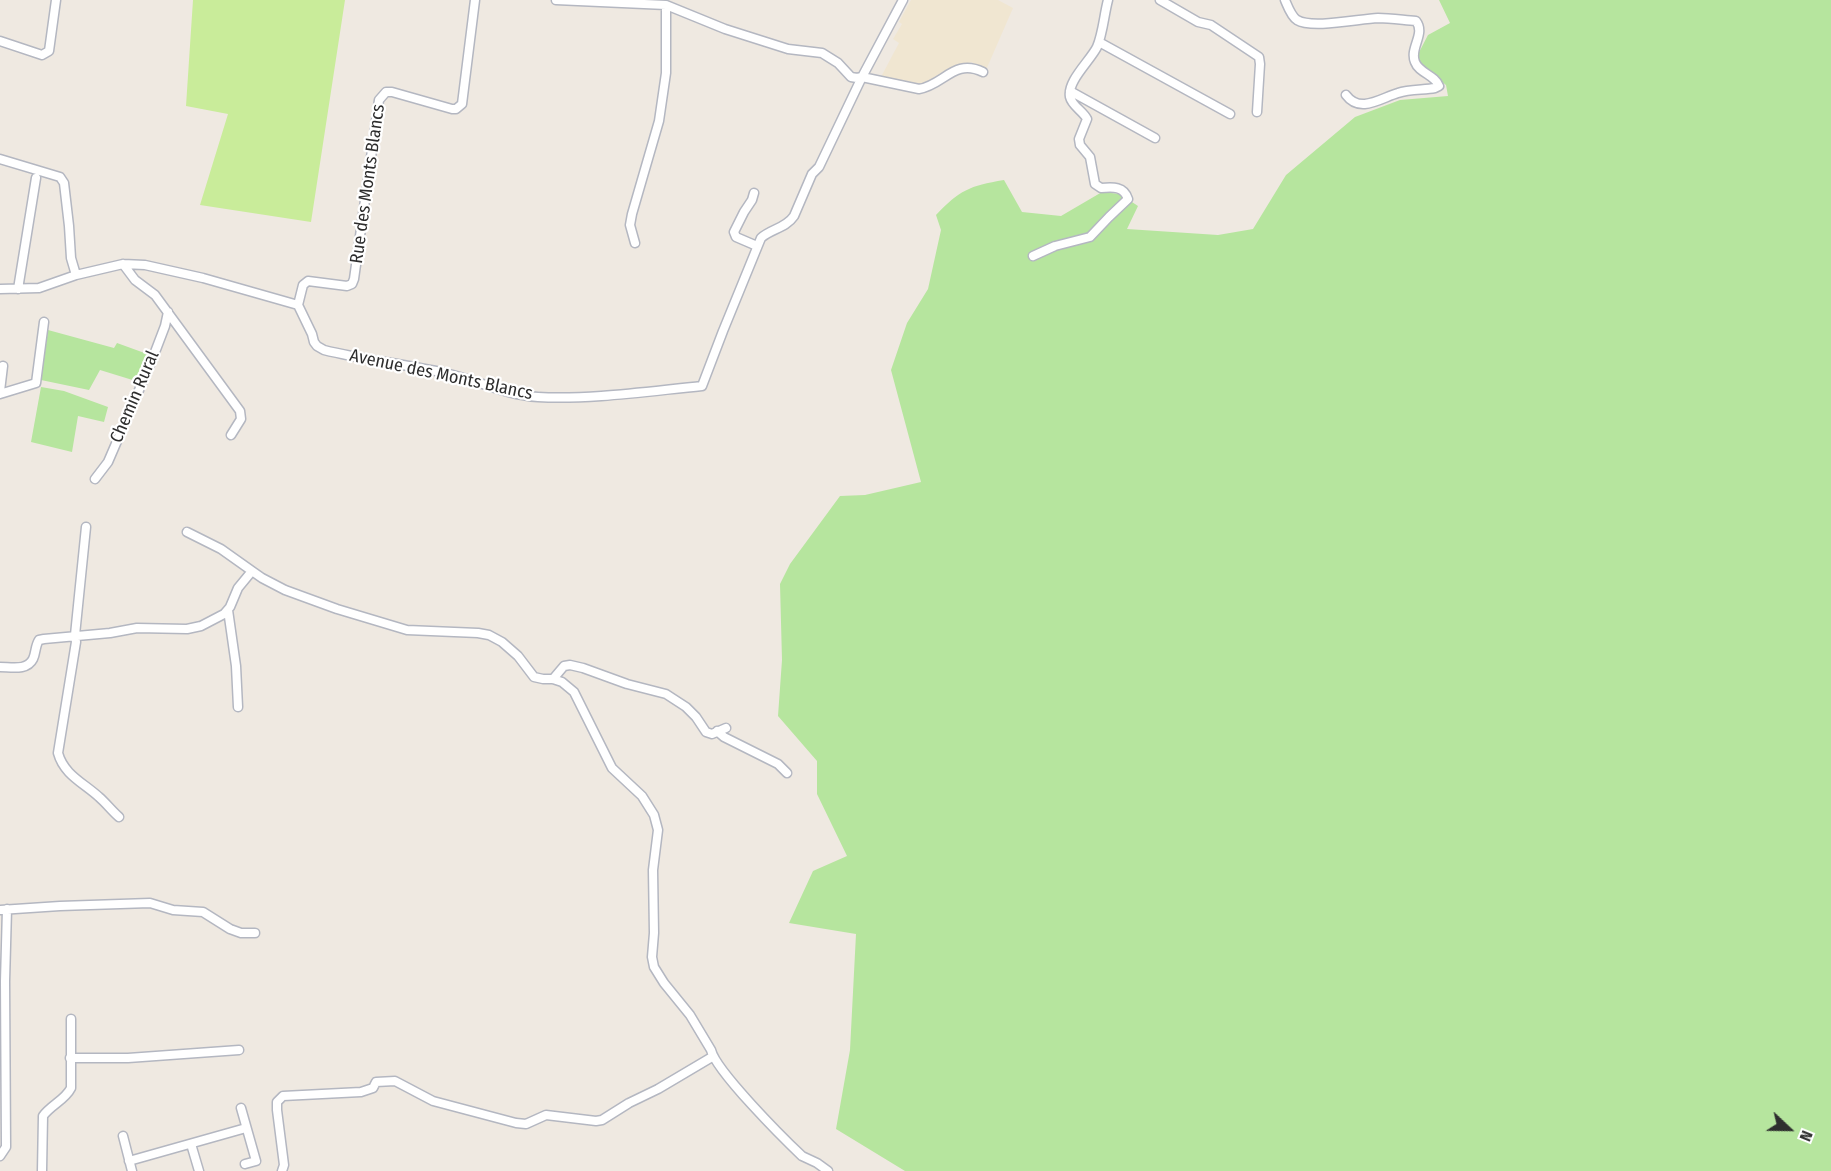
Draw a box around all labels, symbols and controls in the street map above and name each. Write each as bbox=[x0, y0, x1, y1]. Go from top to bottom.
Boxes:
street label: Rue des Monts Blancs bbox=[346, 103, 390, 265]
street label: Avenue des Monts Blancs bbox=[348, 345, 534, 405]
street label: Chemin Rural bbox=[106, 348, 164, 446]
north arrow bbox=[1759, 1099, 1819, 1159]
text: N bbox=[1796, 1128, 1817, 1144]

